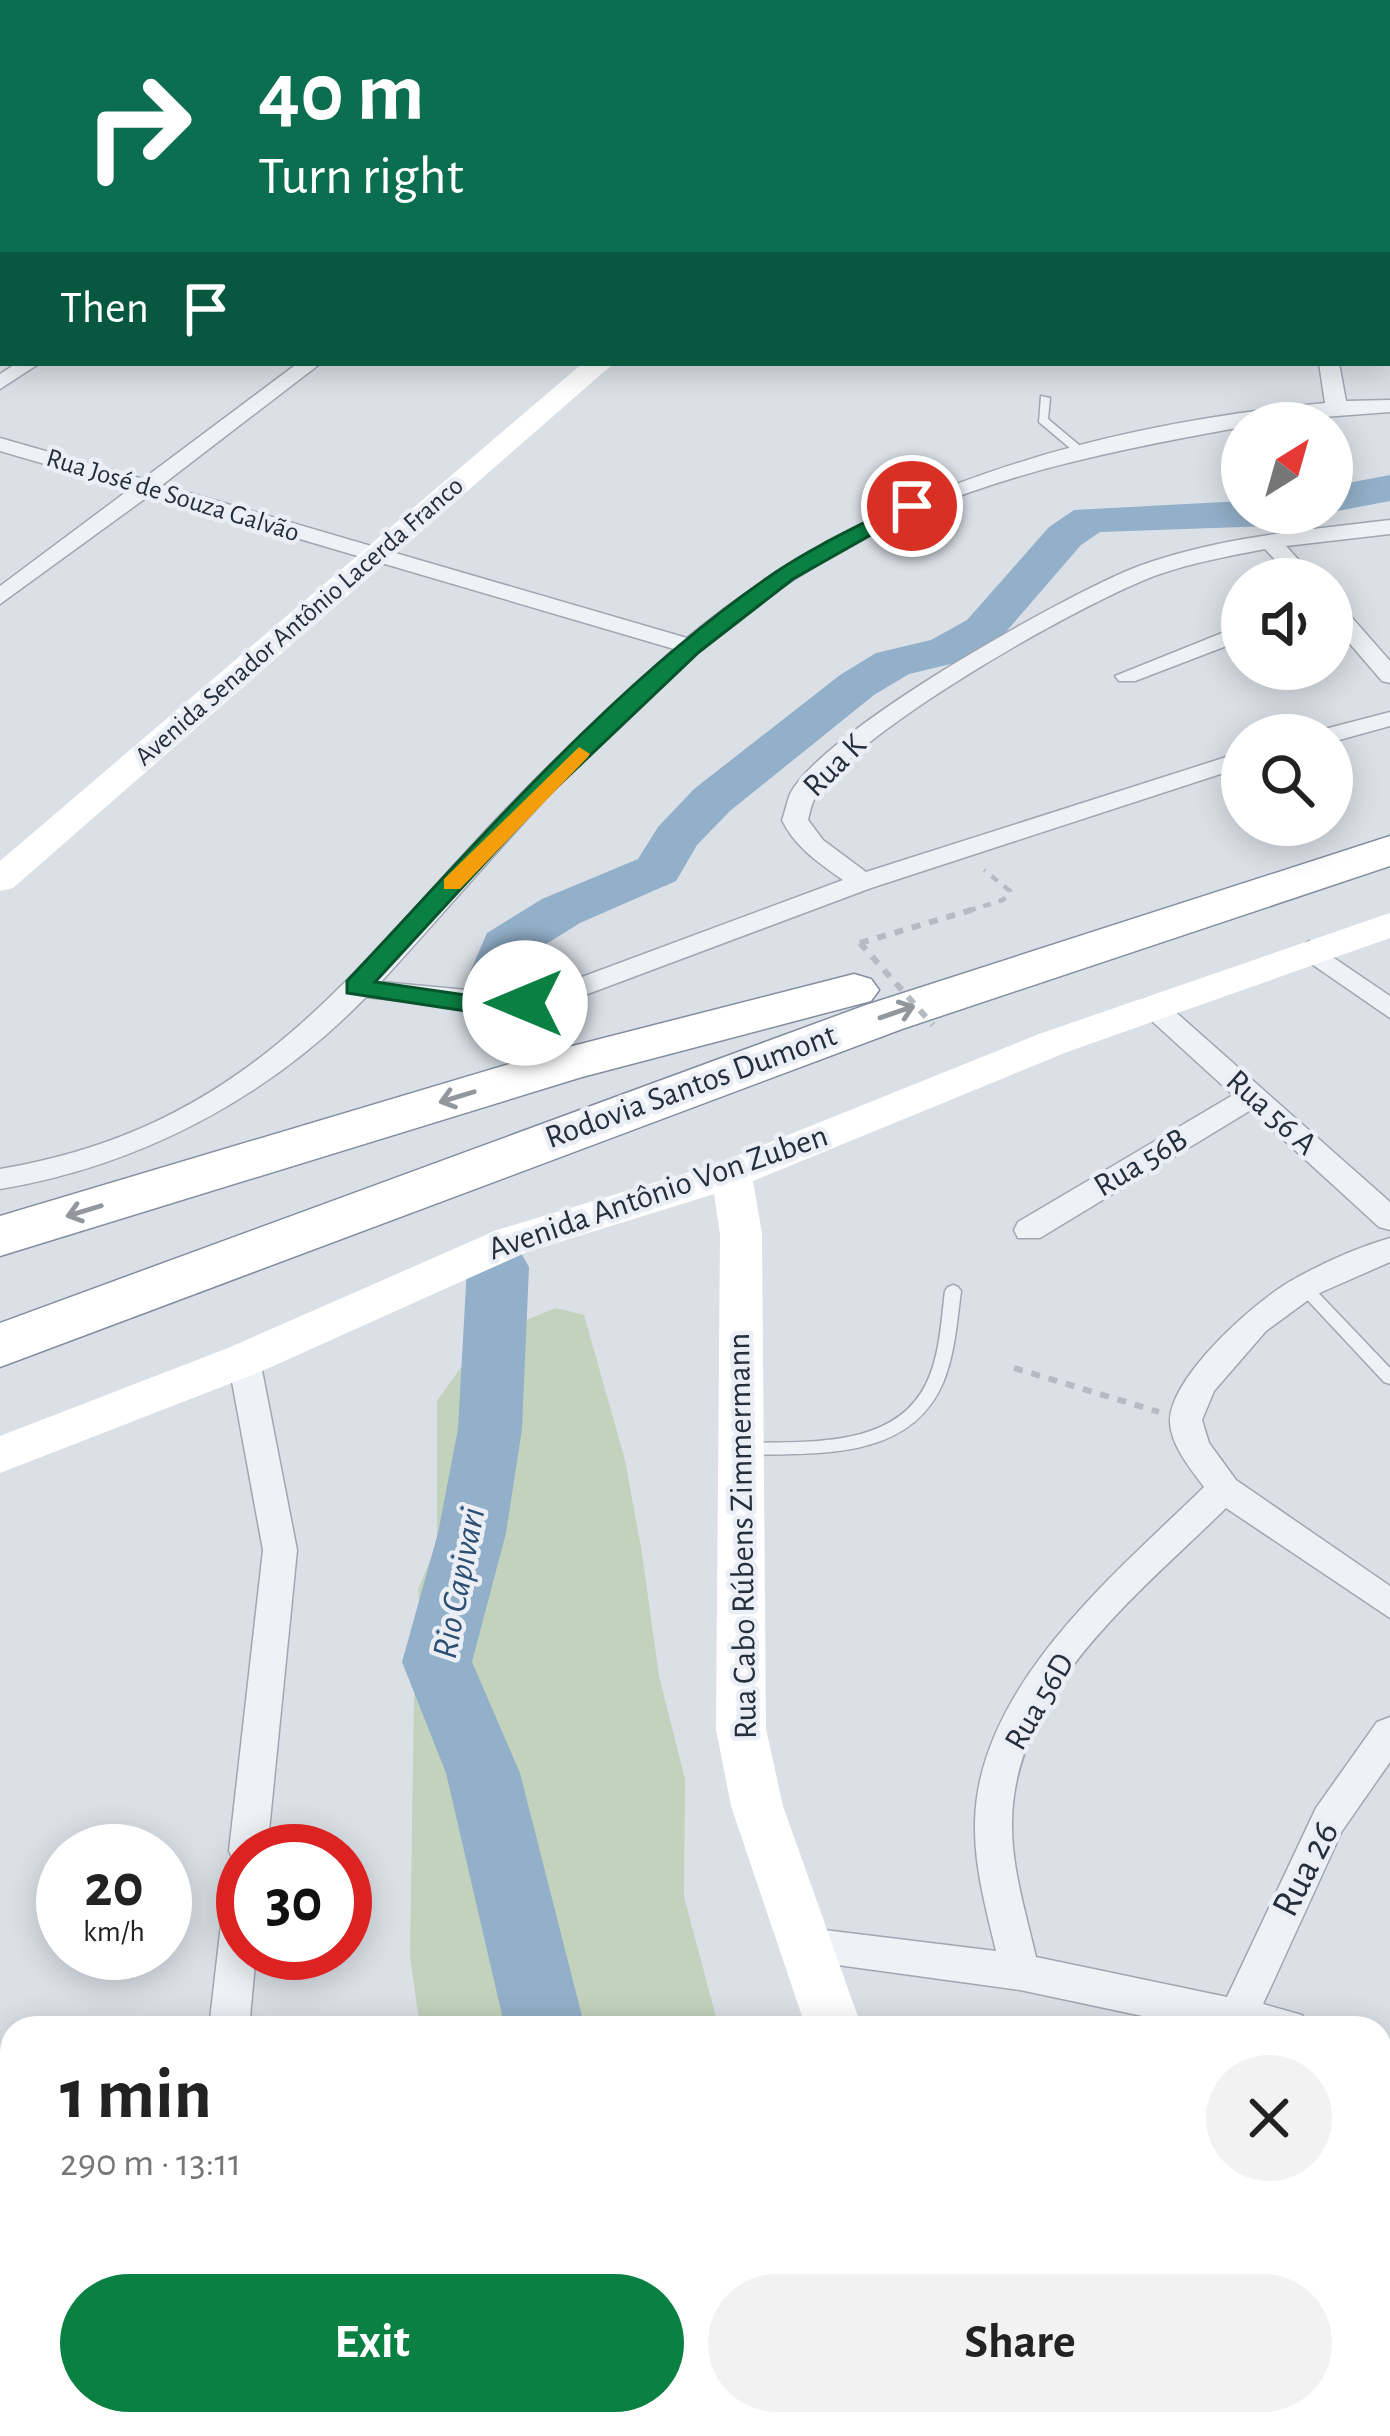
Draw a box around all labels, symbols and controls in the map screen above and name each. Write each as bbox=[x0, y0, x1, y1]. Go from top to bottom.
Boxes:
icon: right bbox=[60, 48, 216, 204]
text: 40 m bbox=[258, 52, 425, 136]
text: Turn right bbox=[258, 150, 464, 204]
icon: arrive bbox=[173, 276, 239, 342]
text: Then bbox=[60, 286, 149, 331]
north arrow bbox=[1221, 402, 1353, 534]
map controls bbox=[1221, 402, 1353, 846]
street label: Rua José de Souza Galvão bbox=[43, 444, 303, 546]
pin bbox=[861, 455, 963, 557]
street label: Avenida Senador Antônio Lacerda Franco bbox=[130, 471, 468, 771]
icon: arrive bbox=[879, 473, 945, 539]
button: sound bbox=[1221, 558, 1353, 690]
button: search bbox=[1221, 714, 1353, 846]
street label: Rua K bbox=[797, 728, 873, 804]
position arrow bbox=[462, 940, 588, 1066]
one-way arrow bbox=[877, 1000, 915, 1022]
street label: Rodovia Santos Dumont bbox=[541, 1019, 841, 1155]
street label: Rua 56 A bbox=[1219, 1064, 1323, 1162]
one-way arrow bbox=[439, 1087, 477, 1109]
street label: Avenida Antônio Von Zuben bbox=[484, 1119, 832, 1267]
street label: Rua 56B bbox=[1089, 1123, 1193, 1203]
one-way arrow bbox=[66, 1201, 104, 1223]
street label: Rua Cabo Rúbens Zimmermann bbox=[723, 1333, 763, 1739]
water label: Rio Capivari bbox=[427, 1504, 491, 1662]
street label: Rua 56D bbox=[999, 1648, 1081, 1756]
street label: Rua 26 bbox=[1266, 1815, 1346, 1923]
speed limit sign: 30 bbox=[216, 1824, 372, 1980]
text: 20 bbox=[84, 1857, 144, 1917]
text: km/h bbox=[83, 1917, 145, 1947]
button: close bbox=[1206, 2055, 1332, 2181]
text: 1 min bbox=[60, 2059, 212, 2131]
text: 290 m · 13:11 bbox=[60, 2144, 241, 2183]
button: Exit bbox=[60, 2274, 684, 2412]
button: Share bbox=[708, 2274, 1332, 2412]

